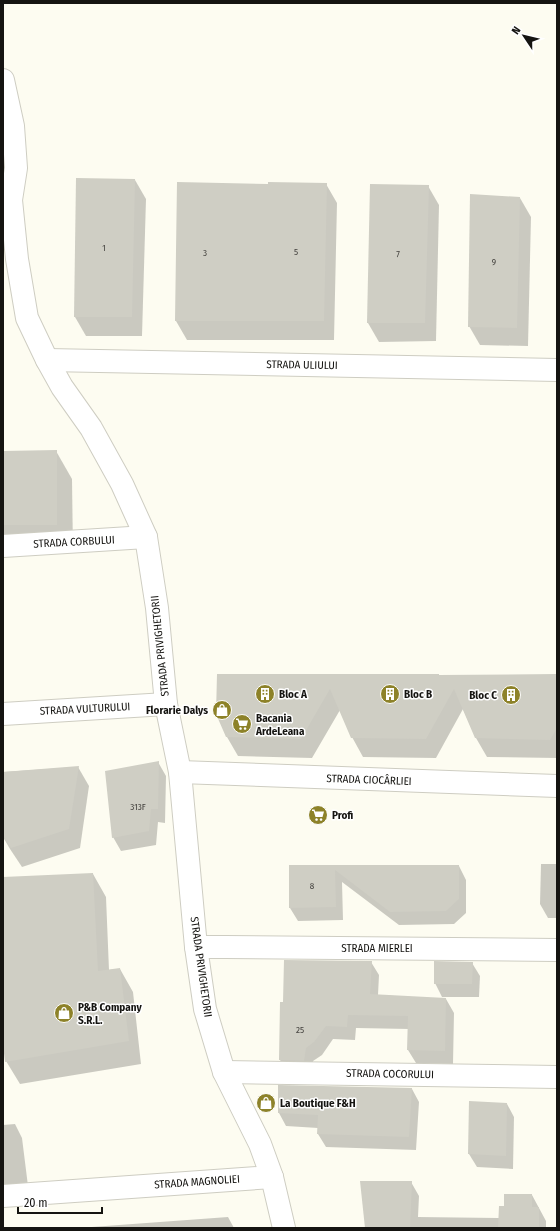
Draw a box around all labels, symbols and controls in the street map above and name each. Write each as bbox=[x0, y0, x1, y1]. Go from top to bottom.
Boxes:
north arrow bbox=[504, 16, 544, 56]
text: N bbox=[509, 24, 523, 37]
house number: 1 bbox=[102, 243, 106, 253]
house number: 5 bbox=[294, 247, 298, 257]
house number: 3 bbox=[203, 248, 207, 258]
house number: 7 bbox=[396, 249, 400, 259]
house number: 9 bbox=[492, 257, 496, 267]
street label: STRADA ULIULUI bbox=[266, 358, 338, 372]
street label: STRADA CORBULUI bbox=[33, 533, 115, 551]
street label: STRADA PRIVIGHETORII bbox=[148, 595, 172, 697]
building icon: Bloc A bbox=[254, 683, 276, 705]
building icon: Bloc B bbox=[379, 683, 401, 705]
building icon: Bloc C bbox=[500, 684, 522, 706]
place label: Bloc A bbox=[279, 688, 308, 701]
place label: Bloc B bbox=[404, 688, 432, 701]
place label: Bloc C bbox=[469, 689, 497, 702]
shop icon: Florarie Dalys bbox=[211, 699, 233, 721]
street label: STRADA VULTURULUI bbox=[39, 700, 131, 718]
place label: Florarie Dalys bbox=[146, 704, 208, 717]
place label: Bacania ArdeLeana bbox=[255, 712, 305, 738]
supermarket icon: Bacania ArdeLeana bbox=[231, 713, 253, 735]
street label: STRADA CIOCÂRLIEI bbox=[326, 772, 412, 788]
house number: 313F bbox=[130, 802, 146, 812]
supermarket icon: Profi bbox=[307, 804, 329, 826]
place label: Profi bbox=[332, 809, 353, 822]
house number: 8 bbox=[310, 881, 315, 891]
street label: STRADA PRIVIGHETORII bbox=[188, 916, 214, 1018]
street label: STRADA MIERLEI bbox=[341, 942, 413, 955]
place label: P&B Company S.R.L. bbox=[78, 1001, 142, 1027]
shop icon: P&B Company S.R.L. bbox=[53, 1002, 75, 1024]
house number: 25 bbox=[296, 1025, 304, 1035]
street label: STRADA COCORULUI bbox=[346, 1067, 434, 1081]
shop icon: La Boutique F&H bbox=[255, 1092, 277, 1114]
place label: La Boutique F&H bbox=[280, 1097, 356, 1110]
street label: STRADA MAGNOLIEI bbox=[154, 1173, 240, 1191]
scale bar bbox=[18, 1189, 102, 1215]
text: 20 m bbox=[24, 1196, 48, 1210]

